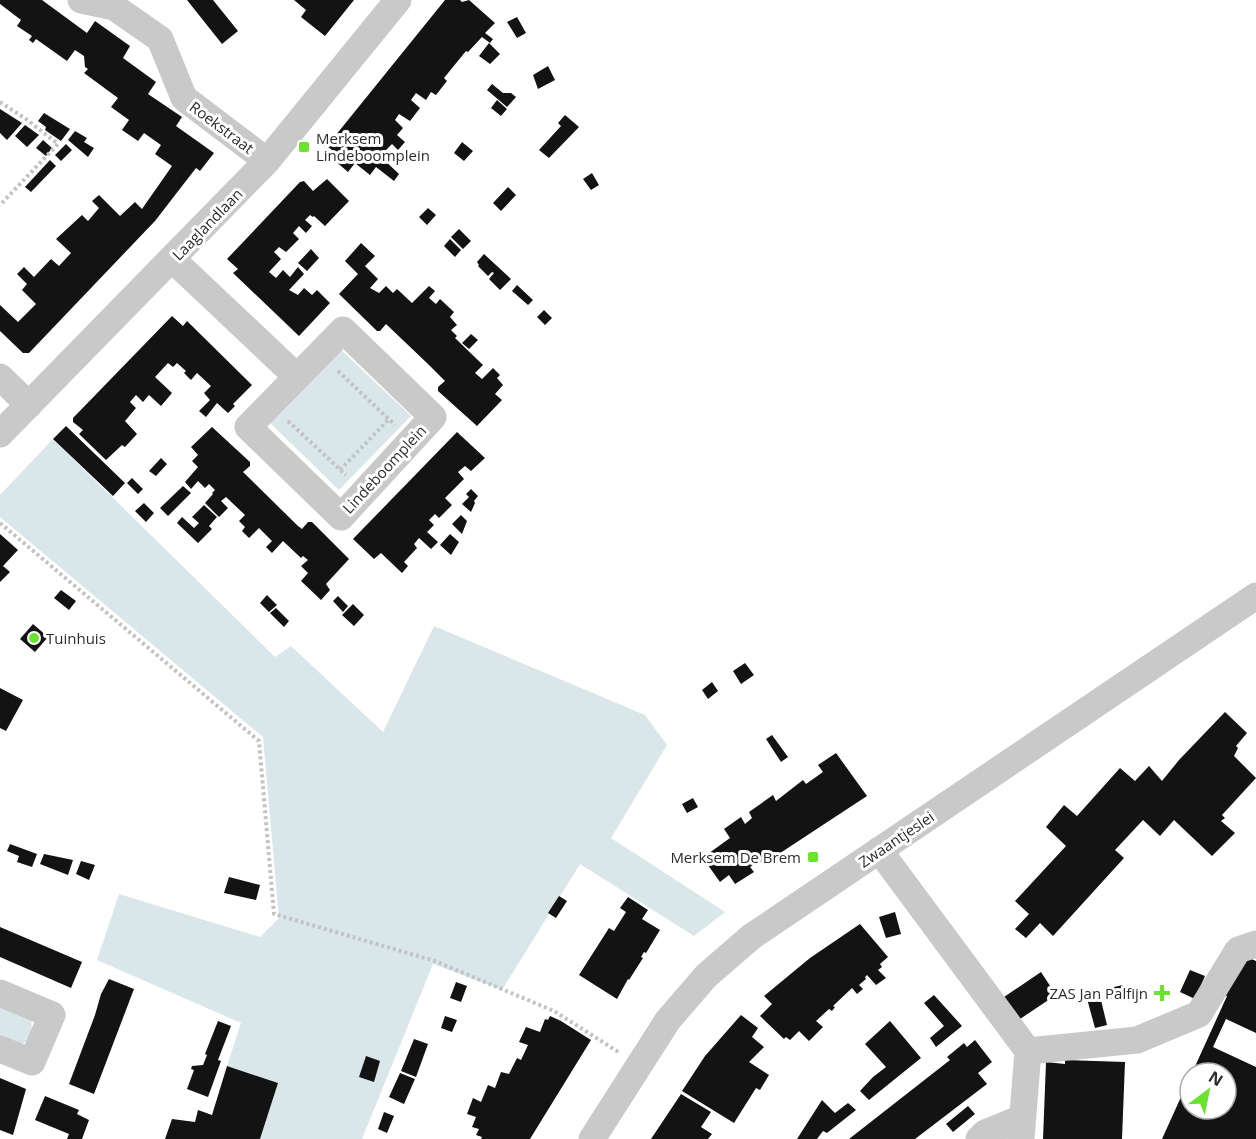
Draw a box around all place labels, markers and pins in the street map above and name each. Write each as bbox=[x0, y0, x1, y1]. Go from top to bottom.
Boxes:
place label: Merksem Lindeboomplein bbox=[316, 128, 430, 165]
marker: Merksem Lindeboomplein bbox=[297, 140, 311, 154]
place label: Tuinhuis bbox=[46, 628, 106, 648]
marker: Tuinhuis bbox=[27, 631, 41, 645]
place label: Merksem De Brem bbox=[670, 847, 801, 867]
marker: Merksem De Brem bbox=[806, 850, 820, 864]
place label: ZAS Jan Palfijn bbox=[1049, 983, 1148, 1003]
marker: ZAS Jan Palfijn bbox=[1153, 984, 1171, 1002]

